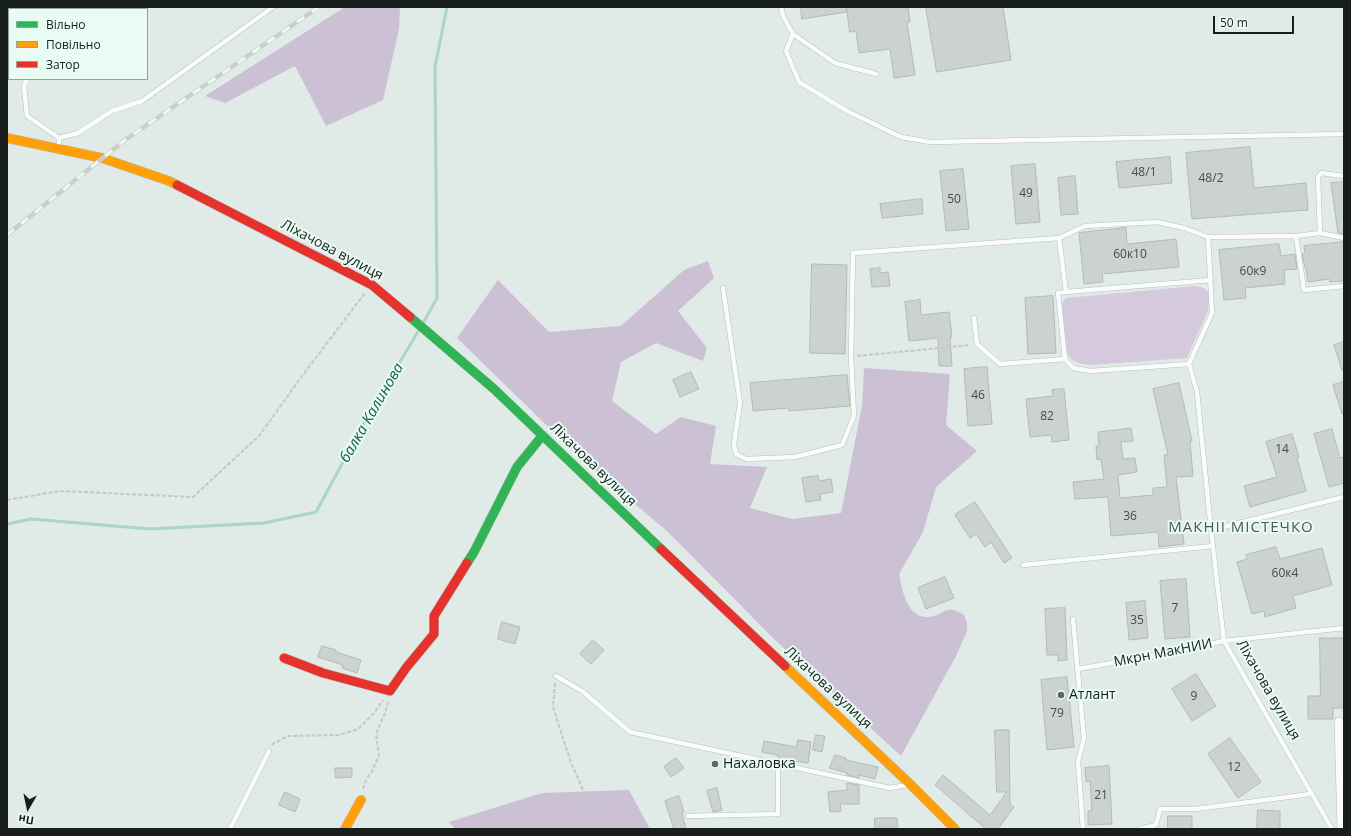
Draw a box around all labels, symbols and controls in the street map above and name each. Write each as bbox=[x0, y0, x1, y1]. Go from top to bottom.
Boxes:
legend bbox=[8, 8, 148, 80]
scale bar bbox=[1215, 8, 1296, 34]
text: 50 m bbox=[1220, 14, 1248, 31]
text: Вільно bbox=[46, 16, 86, 33]
text: Повільно bbox=[46, 36, 101, 53]
text: Затор bbox=[46, 56, 80, 73]
house number: 48/1 bbox=[1132, 166, 1156, 180]
house number: 48/2 bbox=[1199, 172, 1223, 186]
house number: 49 bbox=[1019, 187, 1033, 201]
house number: 50 bbox=[947, 193, 961, 207]
street label: Ліхачова вулиця bbox=[278, 216, 386, 284]
house number: 60к10 bbox=[1113, 248, 1147, 262]
house number: 60к9 bbox=[1240, 265, 1266, 279]
water label: балка Калинова bbox=[336, 360, 408, 466]
house number: 46 bbox=[971, 389, 985, 403]
house number: 82 bbox=[1040, 410, 1054, 424]
street label: Ліхачова вулиця bbox=[546, 420, 640, 510]
house number: 14 bbox=[1275, 443, 1289, 457]
house number: 36 bbox=[1123, 510, 1137, 524]
district label: МАКНІІ МІСТЕЧКО bbox=[1168, 519, 1314, 537]
house number: 60к4 bbox=[1272, 567, 1298, 581]
house number: 7 bbox=[1172, 602, 1178, 616]
house number: 35 bbox=[1130, 614, 1144, 628]
street label: Мкрн МакНИИ bbox=[1112, 635, 1214, 671]
street label: Ліхачова вулиця bbox=[1232, 637, 1304, 743]
street label: Ліхачова вулиця bbox=[781, 643, 875, 733]
place label: Атлант bbox=[1069, 687, 1116, 703]
marker: Атлант bbox=[1056, 690, 1066, 700]
house number: 9 bbox=[1191, 690, 1197, 704]
house number: 79 bbox=[1050, 707, 1064, 721]
place label: Нахаловка bbox=[723, 756, 796, 772]
marker: Нахаловка bbox=[710, 759, 720, 769]
house number: 12 bbox=[1227, 761, 1241, 775]
north arrow bbox=[8, 788, 48, 828]
house number: 21 bbox=[1094, 789, 1108, 803]
text: Пн bbox=[17, 812, 35, 829]

